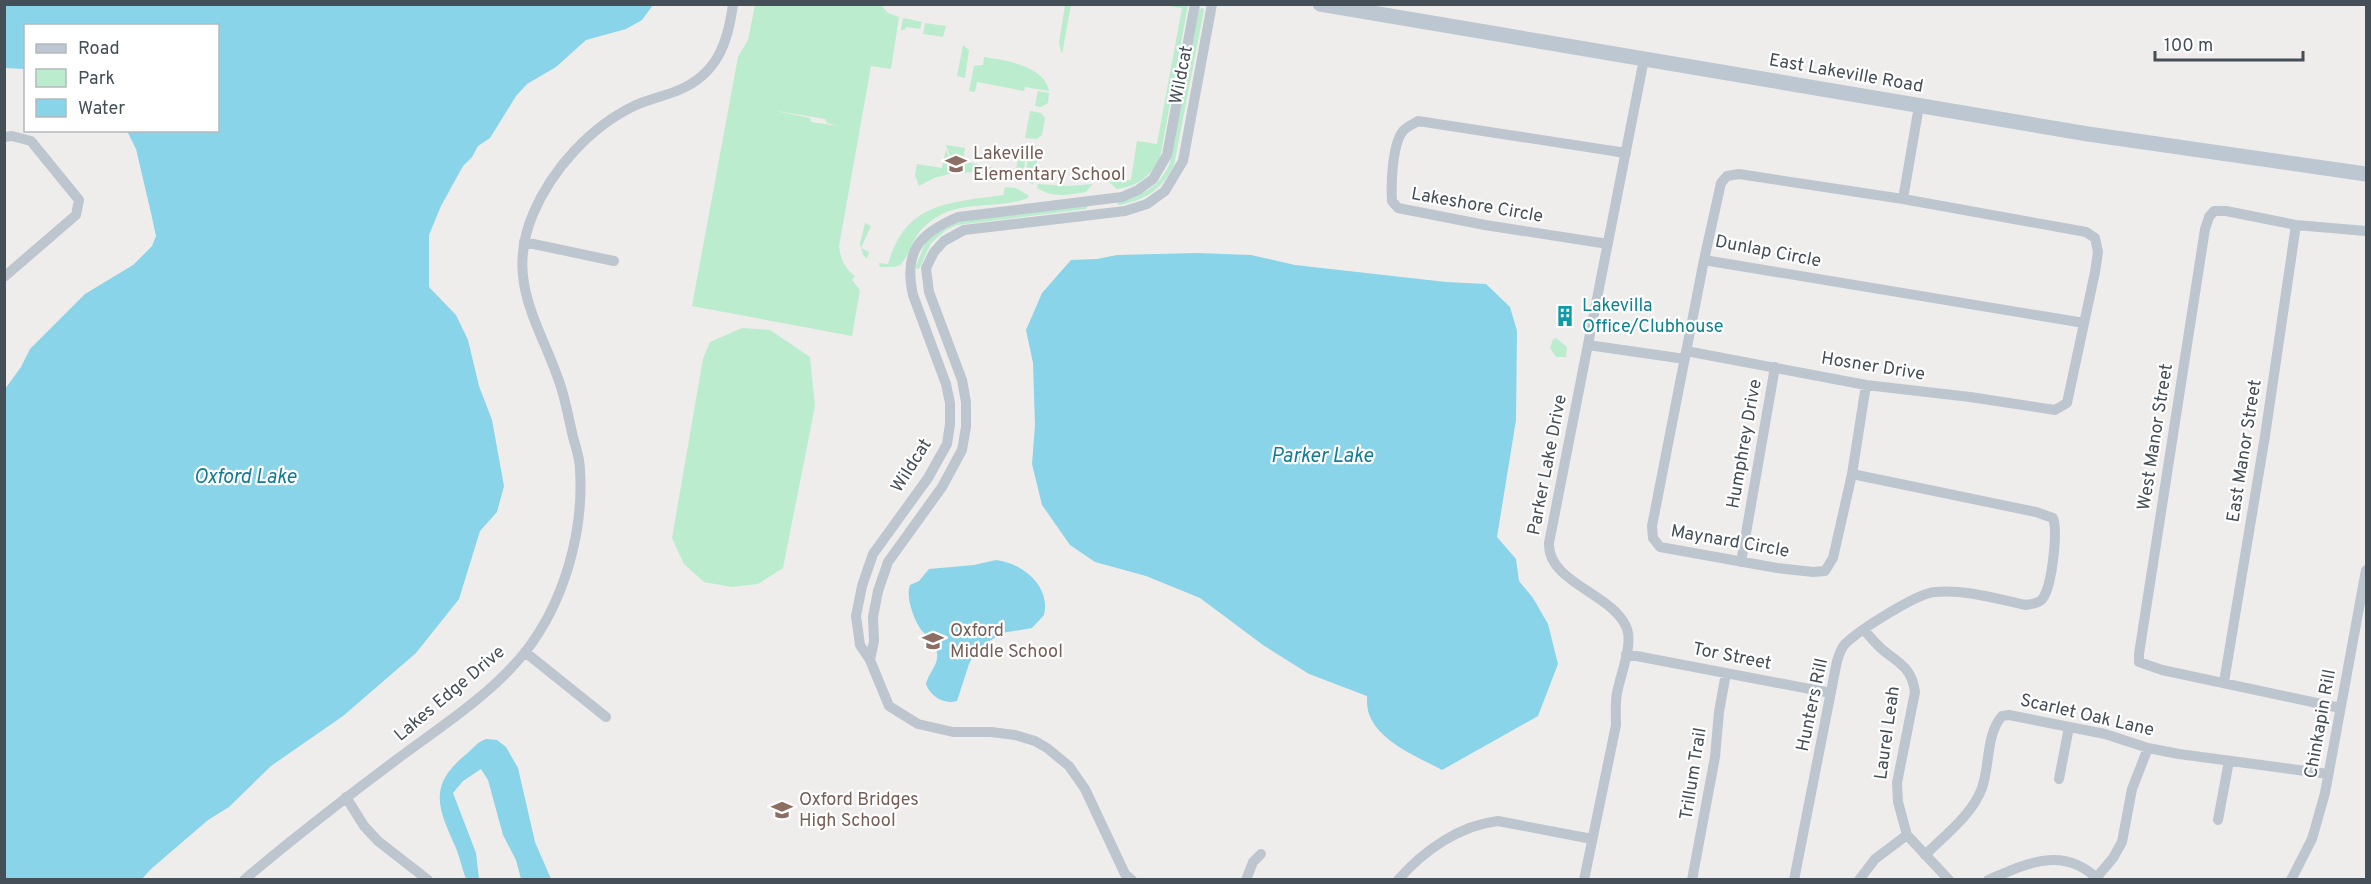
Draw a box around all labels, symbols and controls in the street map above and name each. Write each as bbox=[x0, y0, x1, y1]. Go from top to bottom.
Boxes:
legend bbox=[24, 24, 219, 132]
scale bar bbox=[2155, 24, 2304, 62]
text: 100 m bbox=[2164, 35, 2213, 58]
text: Road bbox=[78, 38, 120, 61]
street label: Wildcat bbox=[1165, 44, 1199, 106]
street label: East Lakeville Road bbox=[1767, 49, 1925, 99]
text: Park bbox=[78, 68, 115, 91]
text: Water bbox=[78, 98, 125, 121]
place label: Lakeville Elementary School bbox=[973, 143, 1126, 187]
school or university icon: Lakeville Elementary School bbox=[944, 152, 968, 176]
street label: Lakeshore Circle bbox=[1409, 183, 1545, 229]
street label: Dunlap Circle bbox=[1713, 230, 1823, 274]
place label: Lakevilla Office/Clubhouse bbox=[1582, 295, 1723, 339]
building icon: Lakevilla Office/Clubhouse bbox=[1553, 304, 1577, 328]
street label: Hosner Drive bbox=[1819, 347, 1927, 387]
street label: West Manor Street bbox=[2133, 362, 2179, 512]
street label: Humphrey Drive bbox=[1722, 377, 1768, 511]
street label: East Manor Street bbox=[2222, 378, 2268, 524]
street label: Parker Lake Drive bbox=[1523, 393, 1573, 537]
street label: Wildcat bbox=[887, 435, 937, 497]
water label: Parker Lake bbox=[1271, 444, 1374, 470]
water label: Oxford Lake bbox=[194, 465, 297, 491]
street label: Maynard Circle bbox=[1669, 520, 1791, 564]
place label: Oxford Middle School bbox=[950, 620, 1063, 664]
school or university icon: Oxford Middle School bbox=[921, 629, 945, 653]
street label: Tor Street bbox=[1691, 638, 1773, 676]
street label: Lakes Edge Drive bbox=[390, 641, 510, 747]
street label: Hunters Rill bbox=[1792, 656, 1834, 754]
street label: Chinkapin Rill bbox=[2300, 668, 2342, 780]
street label: Laurel Leah bbox=[1870, 685, 1906, 781]
street label: Scarlet Oak Lane bbox=[2018, 689, 2156, 743]
street label: Trillum Trail bbox=[1675, 726, 1713, 822]
place label: Oxford Bridges High School bbox=[799, 789, 919, 833]
school or university icon: Oxford Bridges High School bbox=[770, 798, 794, 822]

